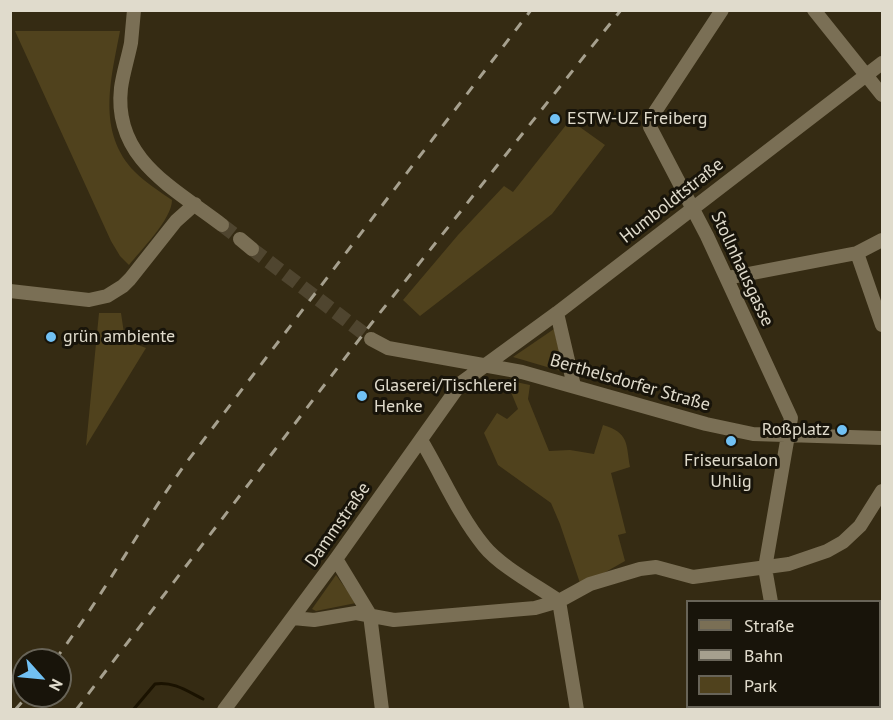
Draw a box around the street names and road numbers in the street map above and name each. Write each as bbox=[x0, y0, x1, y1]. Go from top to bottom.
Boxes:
street label: Humboldtstraße bbox=[616, 154, 728, 248]
street label: Stollnhausgasse bbox=[706, 208, 778, 330]
street label: Berthelsdorfer Straße bbox=[547, 350, 713, 416]
street label: Dammstraße bbox=[301, 478, 375, 572]

